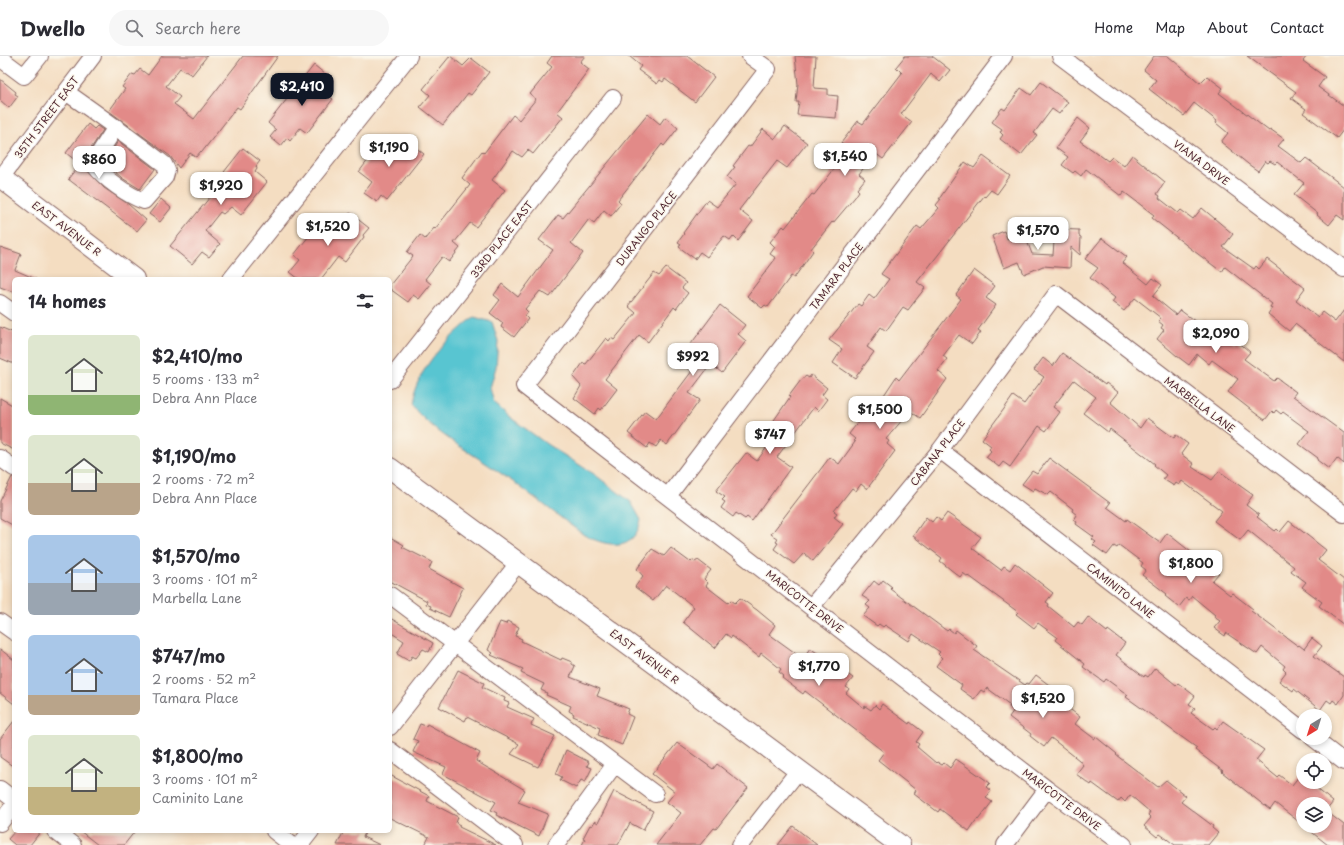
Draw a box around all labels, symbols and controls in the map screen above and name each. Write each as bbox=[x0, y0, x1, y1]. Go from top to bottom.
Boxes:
search box bbox=[109, 10, 389, 46]
text: Dwello bbox=[20, 14, 85, 42]
text: Search here bbox=[155, 16, 241, 39]
icon: search bbox=[123, 17, 145, 39]
text: Home bbox=[1094, 17, 1133, 38]
text: Map bbox=[1155, 17, 1185, 38]
text: About bbox=[1207, 17, 1248, 38]
text: Contact bbox=[1270, 17, 1324, 38]
street label: 35TH STREET EAST bbox=[10, 73, 82, 161]
pin: $2,410 bbox=[269, 73, 335, 107]
text: $2,410 bbox=[280, 76, 324, 95]
pin: $1,190 bbox=[356, 134, 422, 168]
street label: VIANA DRIVE bbox=[1171, 136, 1233, 188]
text: $1,190 bbox=[369, 137, 409, 156]
pin: $1,540 bbox=[812, 143, 878, 177]
pin: $860 bbox=[75, 146, 123, 180]
text: $1,540 bbox=[823, 146, 867, 165]
text: $860 bbox=[82, 149, 116, 168]
pin: $1,920 bbox=[188, 172, 254, 206]
text: $1,920 bbox=[199, 175, 243, 194]
street label: DURANGO PLACE bbox=[612, 187, 680, 269]
street label: EAST AVENUE R bbox=[29, 197, 105, 259]
street label: 33RD PLACE EAST bbox=[466, 197, 536, 281]
pin: $1,520 bbox=[295, 213, 361, 247]
text: $1,520 bbox=[306, 216, 350, 235]
pin: $1,570 bbox=[1005, 217, 1071, 251]
text: $1,570 bbox=[1017, 220, 1059, 239]
street label: TAMARA PLACE bbox=[806, 239, 866, 313]
text: 14 homes bbox=[28, 288, 106, 314]
icon: filters bbox=[354, 290, 376, 312]
pin: $2,090 bbox=[1183, 320, 1249, 354]
text: $2,090 bbox=[1192, 323, 1240, 342]
text: $2,410/mo bbox=[152, 343, 243, 369]
pin: $992 bbox=[669, 343, 717, 377]
text: $992 bbox=[677, 346, 709, 365]
icon: home bbox=[60, 351, 108, 399]
text: 5 rooms · 133 m² bbox=[152, 369, 260, 388]
street label: MARBELLA LANE bbox=[1161, 372, 1239, 436]
text: Debra Ann Place bbox=[152, 388, 257, 407]
pin: $1,500 bbox=[847, 396, 913, 430]
text: $1,500 bbox=[857, 399, 903, 418]
street label: CABANA PLACE bbox=[906, 415, 968, 489]
pin: $747 bbox=[746, 421, 794, 455]
text: $747 bbox=[754, 424, 786, 443]
text: $1,190/mo bbox=[152, 443, 236, 469]
icon: home bbox=[60, 451, 108, 499]
text: 2 rooms · 72 m² bbox=[152, 469, 255, 488]
text: Debra Ann Place bbox=[152, 488, 257, 507]
text: $1,570/mo bbox=[152, 543, 240, 569]
pin: $1,800 bbox=[1158, 550, 1224, 584]
icon: home bbox=[60, 551, 108, 599]
text: $1,800 bbox=[1168, 553, 1214, 572]
street label: CAMINITO LANE bbox=[1084, 559, 1158, 621]
street label: MARICOTTE DRIVE bbox=[763, 566, 847, 636]
text: 3 rooms · 101 m² bbox=[152, 569, 258, 588]
text: Marbella Lane bbox=[152, 588, 242, 607]
street label: EAST AVENUE R bbox=[607, 625, 683, 687]
text: $747/mo bbox=[152, 643, 225, 669]
icon: home bbox=[60, 651, 108, 699]
pin: $1,770 bbox=[786, 653, 852, 687]
text: $1,770 bbox=[798, 656, 840, 675]
text: 2 rooms · 52 m² bbox=[152, 669, 256, 688]
pin: $1,520 bbox=[1010, 685, 1076, 719]
text: Tamara Place bbox=[152, 688, 239, 707]
text: $1,520 bbox=[1021, 688, 1065, 707]
north arrow bbox=[1296, 709, 1332, 745]
map controls bbox=[1296, 709, 1332, 833]
text: $1,800/mo bbox=[152, 743, 243, 769]
icon: home bbox=[60, 751, 108, 799]
button: locate bbox=[1296, 753, 1332, 789]
street label: MARICOTTE DRIVE bbox=[1020, 764, 1104, 834]
text: 3 rooms · 101 m² bbox=[152, 769, 258, 788]
text: Caminito Lane bbox=[152, 788, 243, 807]
button: layers bbox=[1296, 797, 1332, 833]

